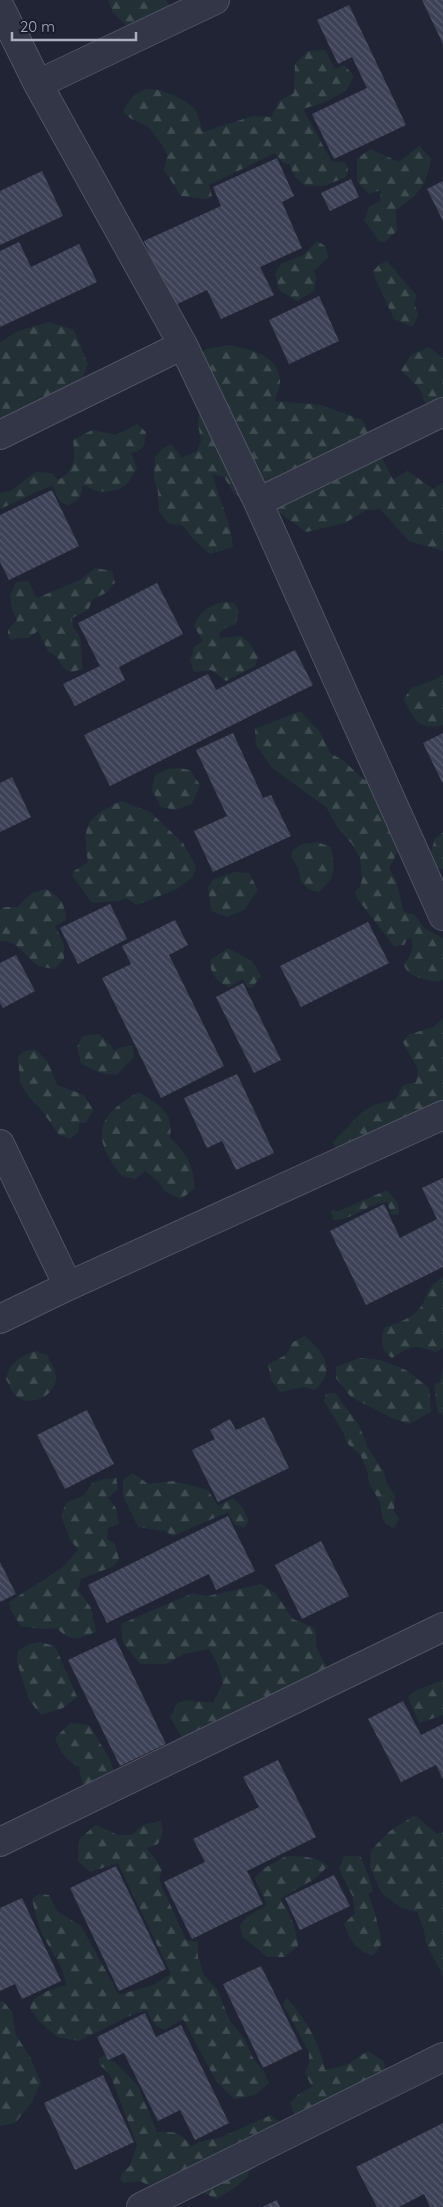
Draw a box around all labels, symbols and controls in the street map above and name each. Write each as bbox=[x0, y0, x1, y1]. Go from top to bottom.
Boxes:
scale bar bbox=[12, 10, 136, 42]
text: 20 m bbox=[20, 17, 55, 36]

